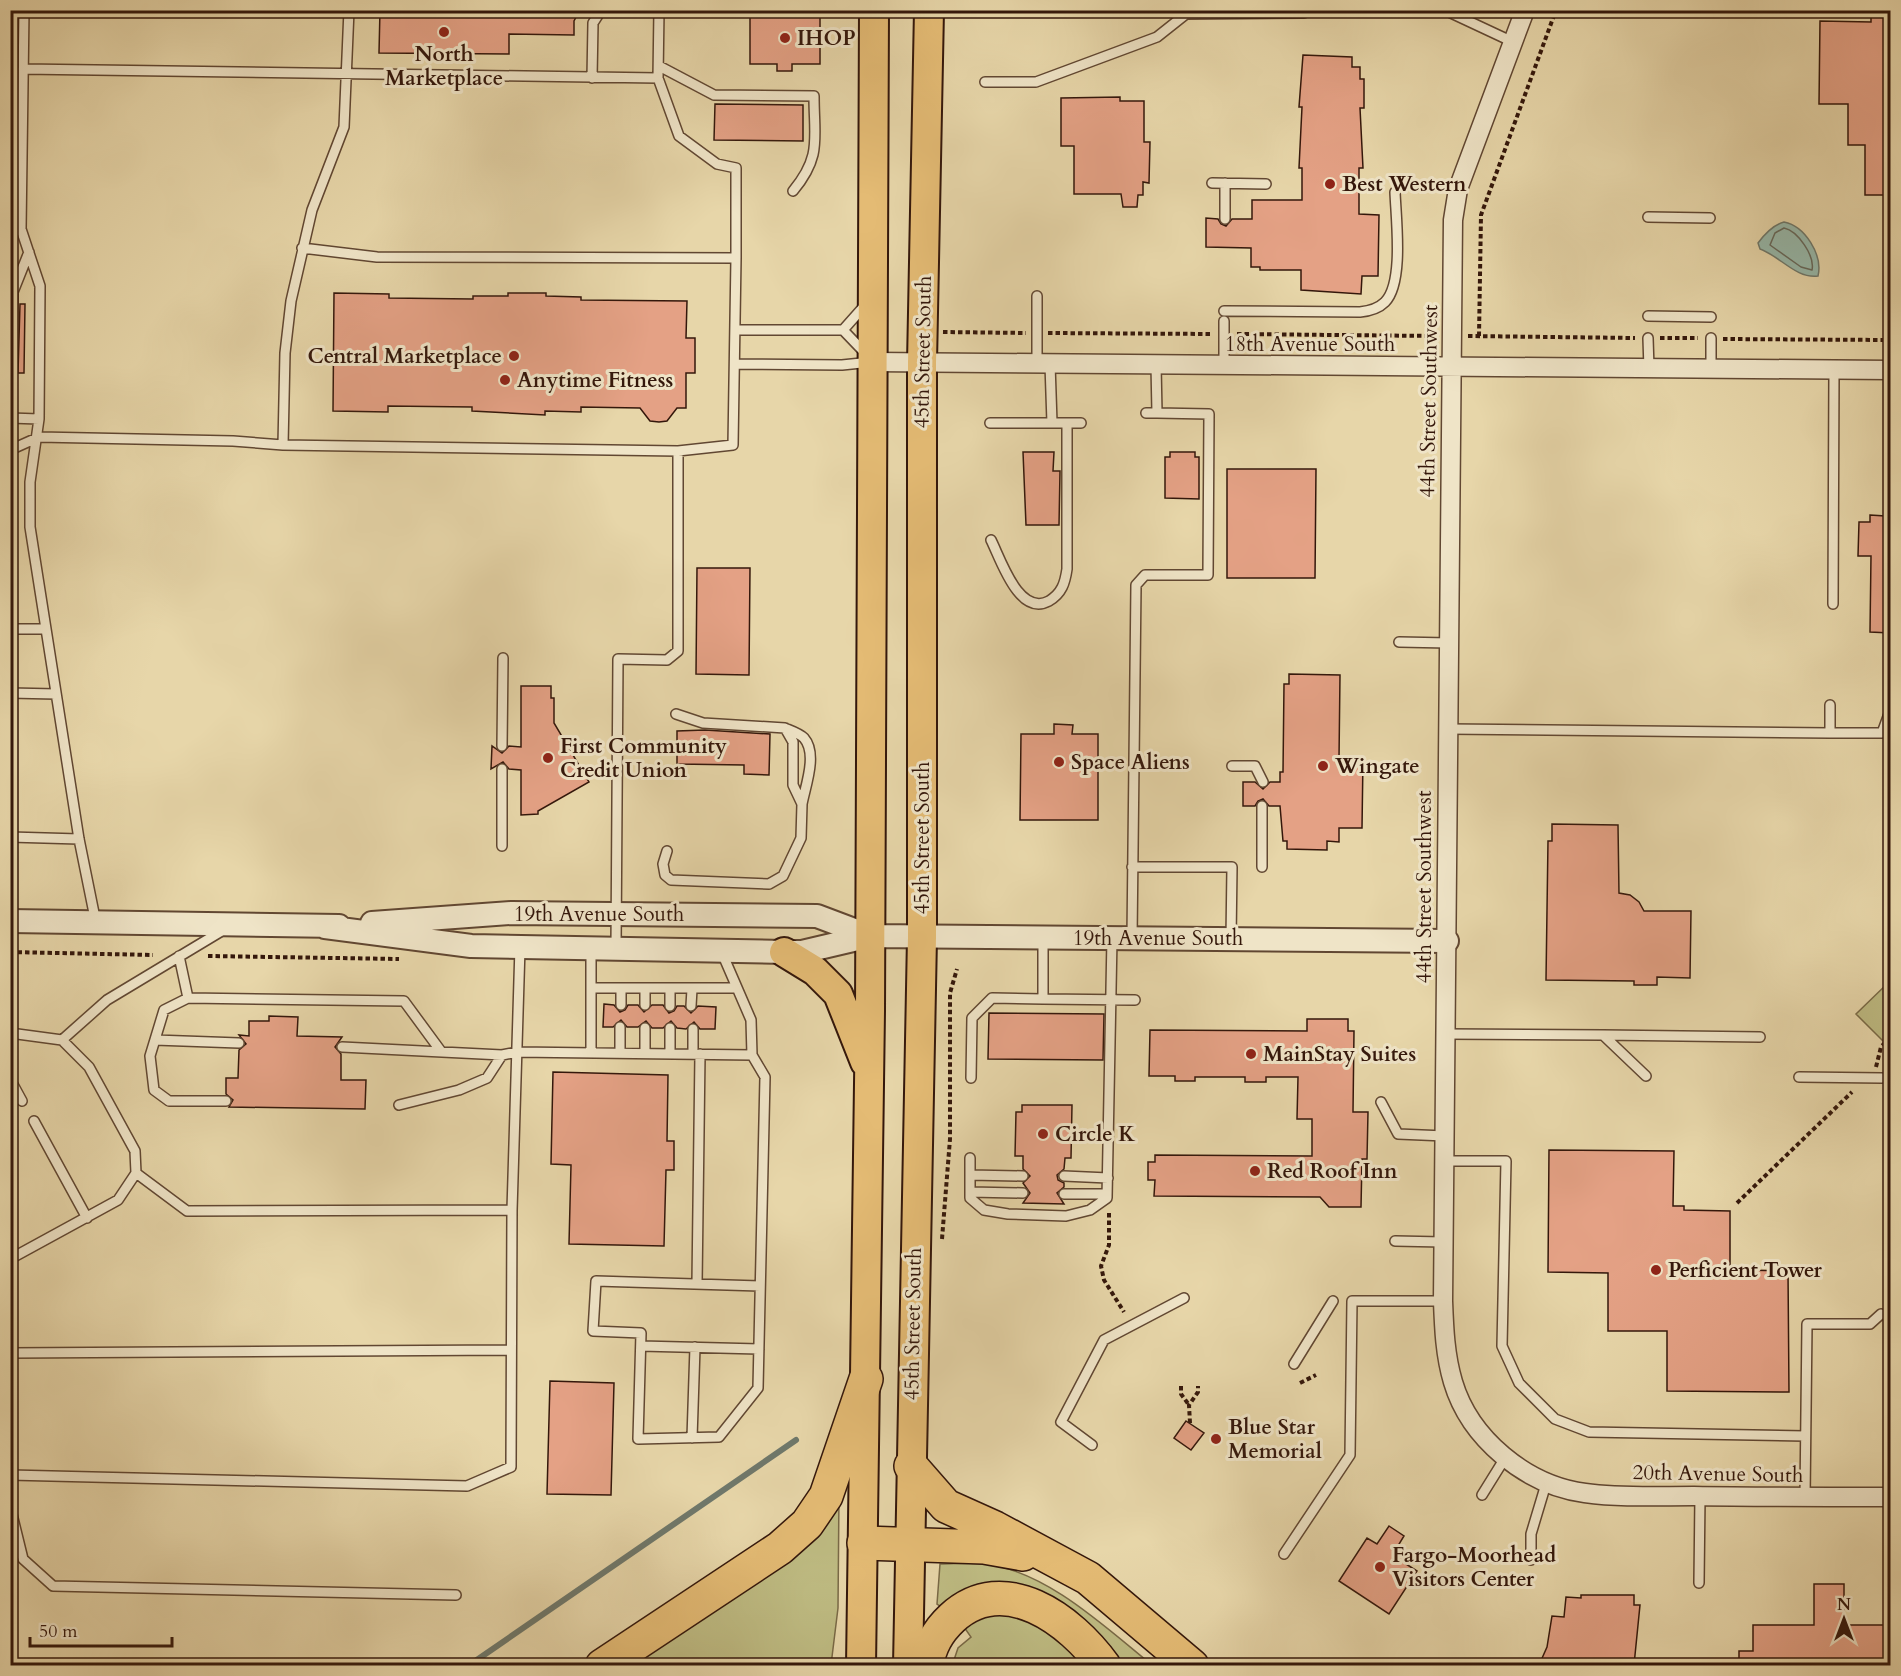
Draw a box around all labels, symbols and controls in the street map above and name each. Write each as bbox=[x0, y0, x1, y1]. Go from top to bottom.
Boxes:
place label: IHOP bbox=[797, 24, 856, 53]
marker: North Marketplace bbox=[437, 25, 451, 39]
marker: IHOP bbox=[778, 31, 792, 45]
place label: North Marketplace bbox=[385, 40, 503, 93]
place label: Best Western bbox=[1342, 170, 1467, 199]
marker: Best Western bbox=[1323, 177, 1337, 191]
street label: 45th Street South bbox=[907, 275, 939, 429]
street label: 44th Street Southwest bbox=[1413, 304, 1445, 498]
street label: 18th Avenue South bbox=[1225, 330, 1396, 359]
place label: Central Marketplace bbox=[307, 342, 502, 371]
marker: Central Marketplace bbox=[507, 349, 521, 363]
place label: Anytime Fitness bbox=[517, 366, 673, 395]
marker: Anytime Fitness bbox=[498, 373, 512, 387]
place label: First Community Credit Union bbox=[560, 732, 727, 785]
place label: Space Aliens bbox=[1071, 748, 1190, 777]
marker: First Community Credit Union bbox=[541, 751, 555, 765]
place label: Wingate bbox=[1334, 752, 1420, 781]
marker: Space Aliens bbox=[1052, 755, 1066, 769]
marker: Wingate bbox=[1316, 759, 1330, 773]
street label: 45th Street South bbox=[908, 761, 937, 915]
street label: 44th Street Southwest bbox=[1410, 790, 1439, 984]
street label: 19th Avenue South bbox=[514, 900, 685, 929]
street label: 19th Avenue South bbox=[1073, 924, 1244, 953]
place label: MainStay Suites bbox=[1263, 1040, 1416, 1069]
marker: MainStay Suites bbox=[1244, 1047, 1258, 1061]
place label: Circle K bbox=[1055, 1120, 1135, 1149]
marker: Circle K bbox=[1036, 1127, 1050, 1141]
place label: Red Roof Inn bbox=[1267, 1157, 1398, 1186]
marker: Red Roof Inn bbox=[1248, 1164, 1262, 1178]
street label: 45th Street South bbox=[897, 1247, 929, 1401]
place label: Perficient Tower bbox=[1668, 1256, 1823, 1285]
marker: Perficient Tower bbox=[1649, 1263, 1663, 1277]
place label: Blue Star Memorial bbox=[1228, 1413, 1322, 1466]
marker: Blue Star Memorial bbox=[1209, 1432, 1223, 1446]
street label: 20th Avenue South bbox=[1632, 1458, 1804, 1490]
place label: Fargo-Moorhead Visitors Center bbox=[1392, 1541, 1556, 1594]
marker: Fargo-Moorhead Visitors Center bbox=[1373, 1560, 1387, 1574]
north arrow bbox=[1814, 1589, 1874, 1649]
text: N bbox=[1837, 1594, 1851, 1616]
scale bar bbox=[30, 1610, 172, 1648]
text: 50 m bbox=[39, 1619, 78, 1644]

